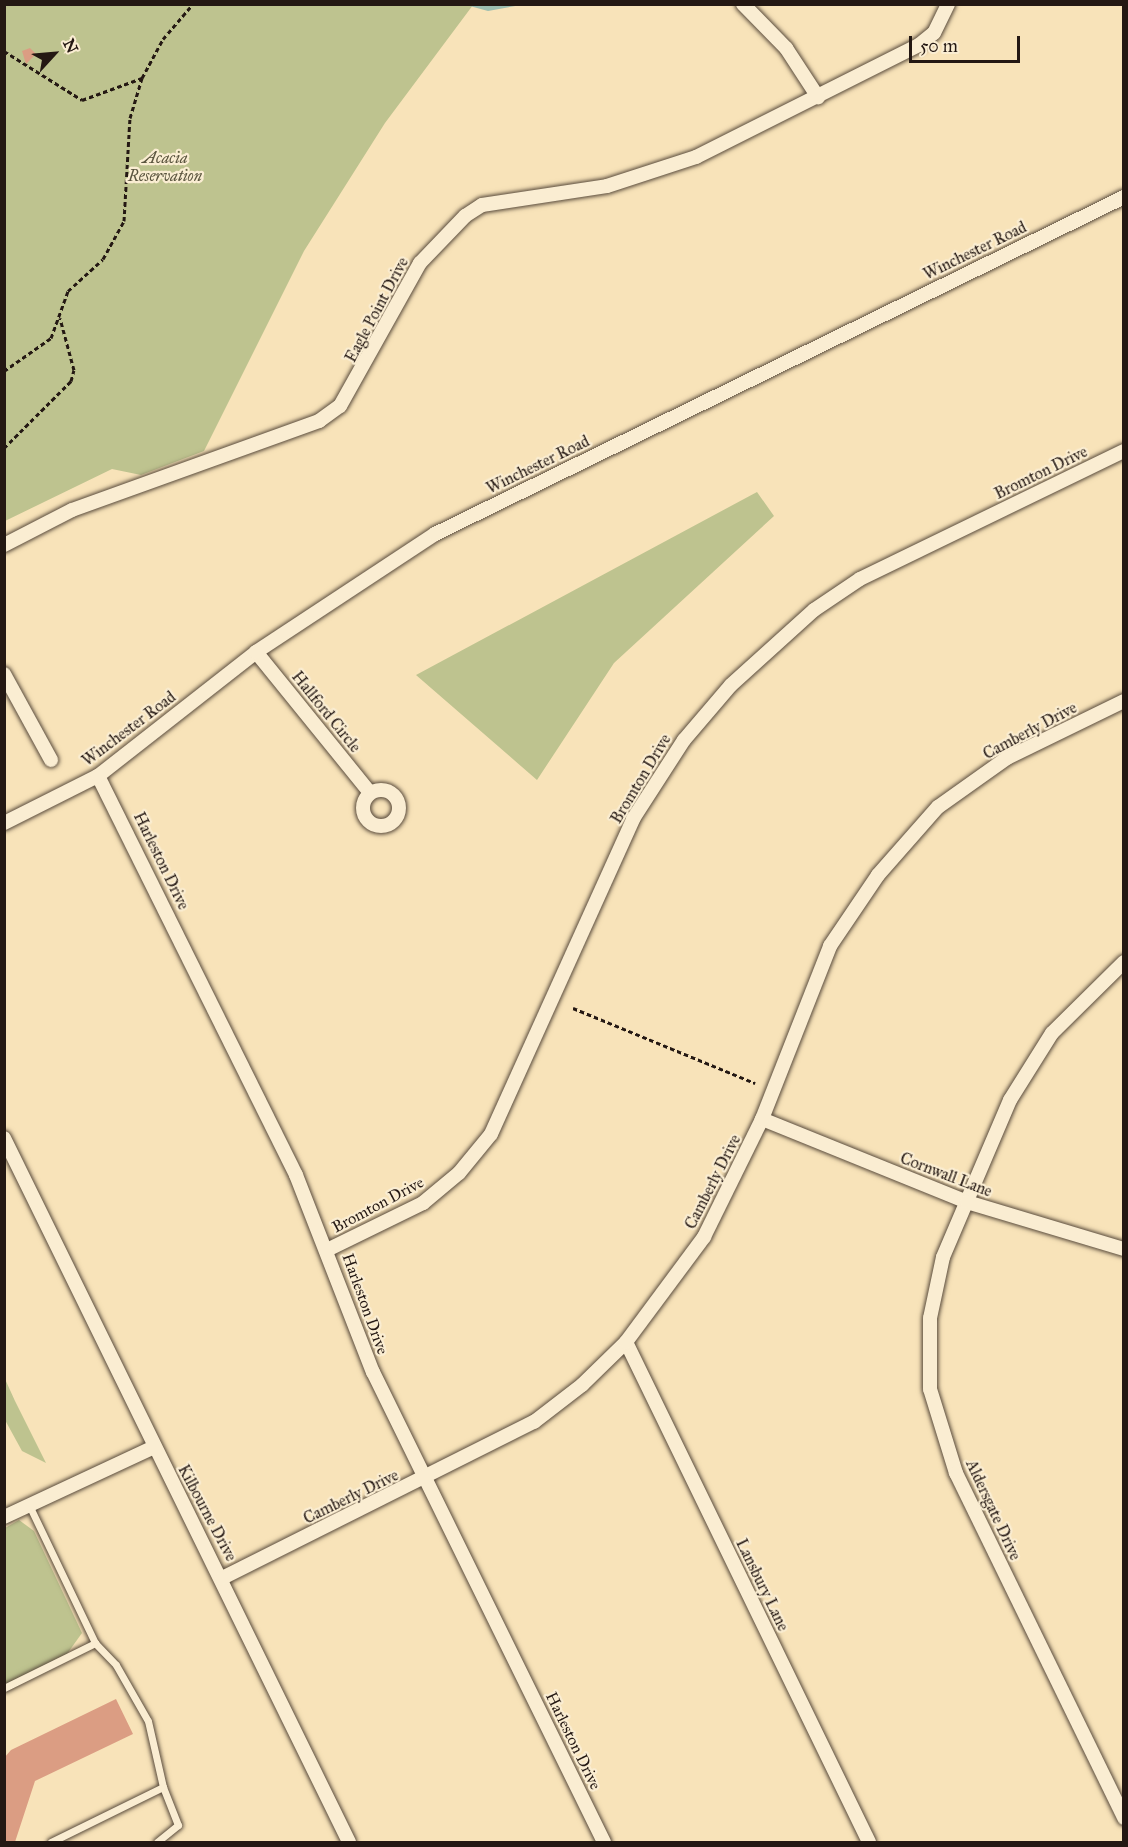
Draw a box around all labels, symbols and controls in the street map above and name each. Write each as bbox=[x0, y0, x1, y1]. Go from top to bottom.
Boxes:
north arrow bbox=[24, 24, 84, 84]
scale bar bbox=[912, 24, 1023, 62]
text: 50 m bbox=[920, 35, 958, 57]
text: N bbox=[59, 36, 82, 56]
park label: Acacia Reservation bbox=[128, 148, 202, 186]
street label: Winchester Road bbox=[920, 218, 1030, 284]
street label: Eagle Point Drive bbox=[341, 254, 413, 366]
street label: Winchester Road bbox=[483, 432, 593, 498]
street label: Bromton Drive bbox=[991, 442, 1091, 504]
street label: Hallford Circle bbox=[287, 667, 365, 757]
street label: Winchester Road bbox=[78, 688, 180, 770]
street label: Camberly Drive bbox=[980, 698, 1080, 764]
street label: Bromton Drive bbox=[607, 731, 675, 827]
street label: Harleston Drive bbox=[129, 809, 193, 913]
street label: Camberly Drive bbox=[681, 1132, 745, 1232]
street label: Cornwall Lane bbox=[897, 1149, 995, 1201]
street label: Bromton Drive bbox=[329, 1173, 427, 1237]
street label: Harleston Drive bbox=[338, 1251, 392, 1357]
street label: Aldersgate Drive bbox=[961, 1457, 1025, 1563]
street label: Kilbourne Drive bbox=[174, 1462, 240, 1564]
street label: Camberly Drive bbox=[300, 1466, 402, 1528]
street label: Lansbury Lane bbox=[731, 1536, 793, 1634]
street label: Harleston Drive bbox=[541, 1689, 605, 1793]

